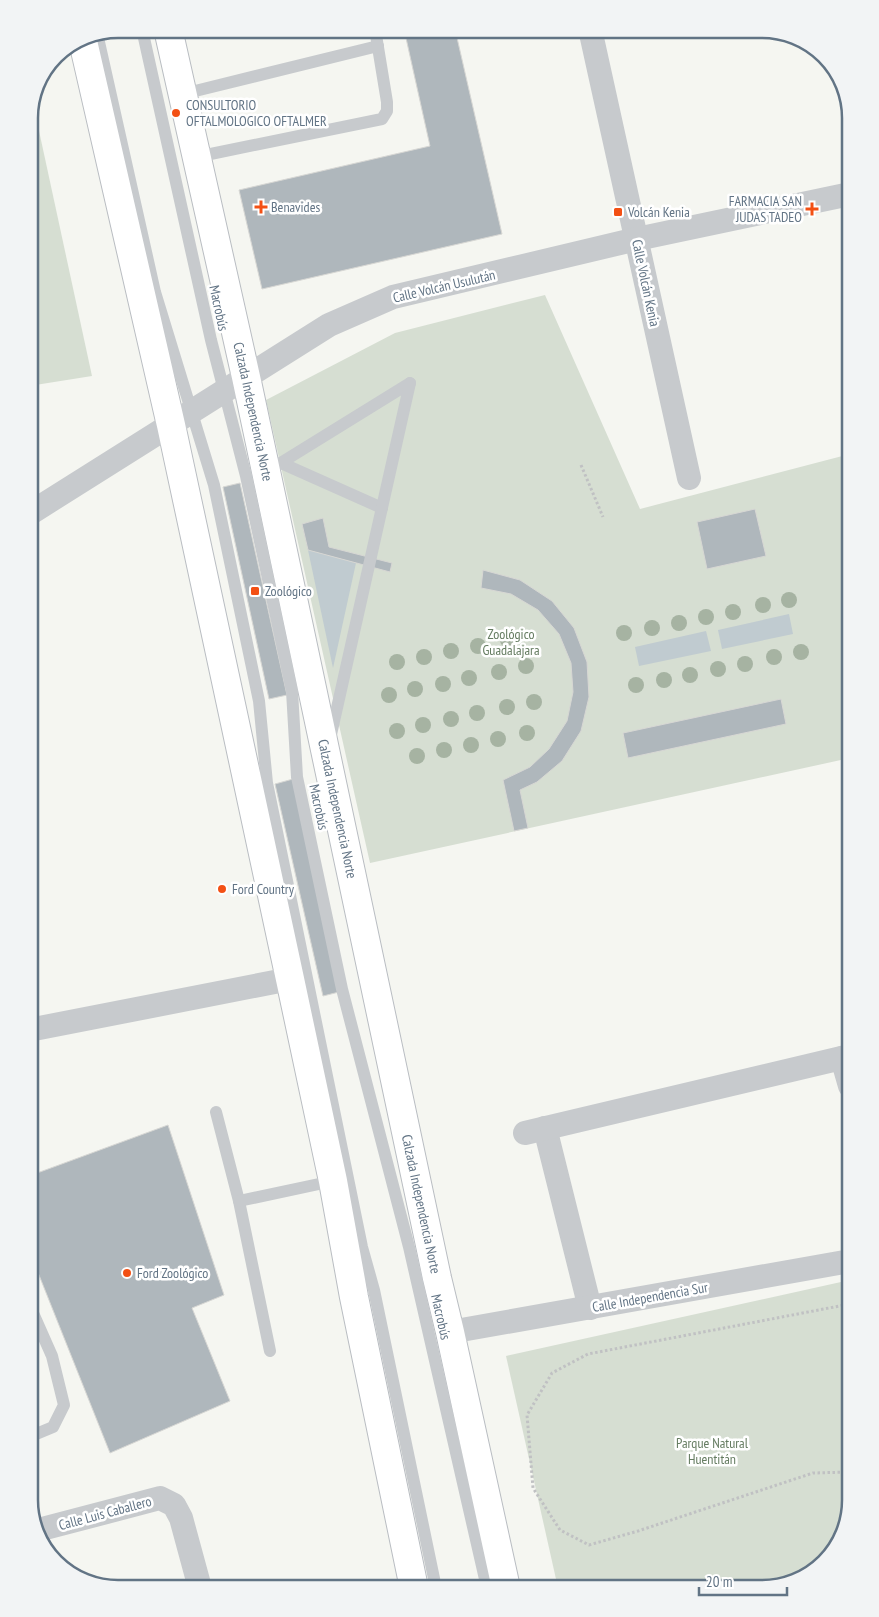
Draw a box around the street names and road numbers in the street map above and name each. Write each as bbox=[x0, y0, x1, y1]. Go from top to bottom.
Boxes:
street label: Calle Volcán Kenia bbox=[628, 238, 664, 328]
street label: Calle Volcán Usulután bbox=[391, 265, 497, 307]
street label: Macrobús bbox=[205, 283, 233, 333]
street label: Calzada Independencia Norte bbox=[229, 340, 277, 483]
street label: Calzada Independencia Norte bbox=[314, 738, 361, 880]
street label: Macrobús bbox=[305, 782, 333, 832]
street label: Calzada Independencia Norte bbox=[398, 1133, 445, 1275]
street label: Calle Independencia Sur bbox=[591, 1278, 709, 1316]
street label: Macrobús bbox=[427, 1292, 455, 1342]
street label: Calle Luis Caballero bbox=[57, 1492, 153, 1534]

